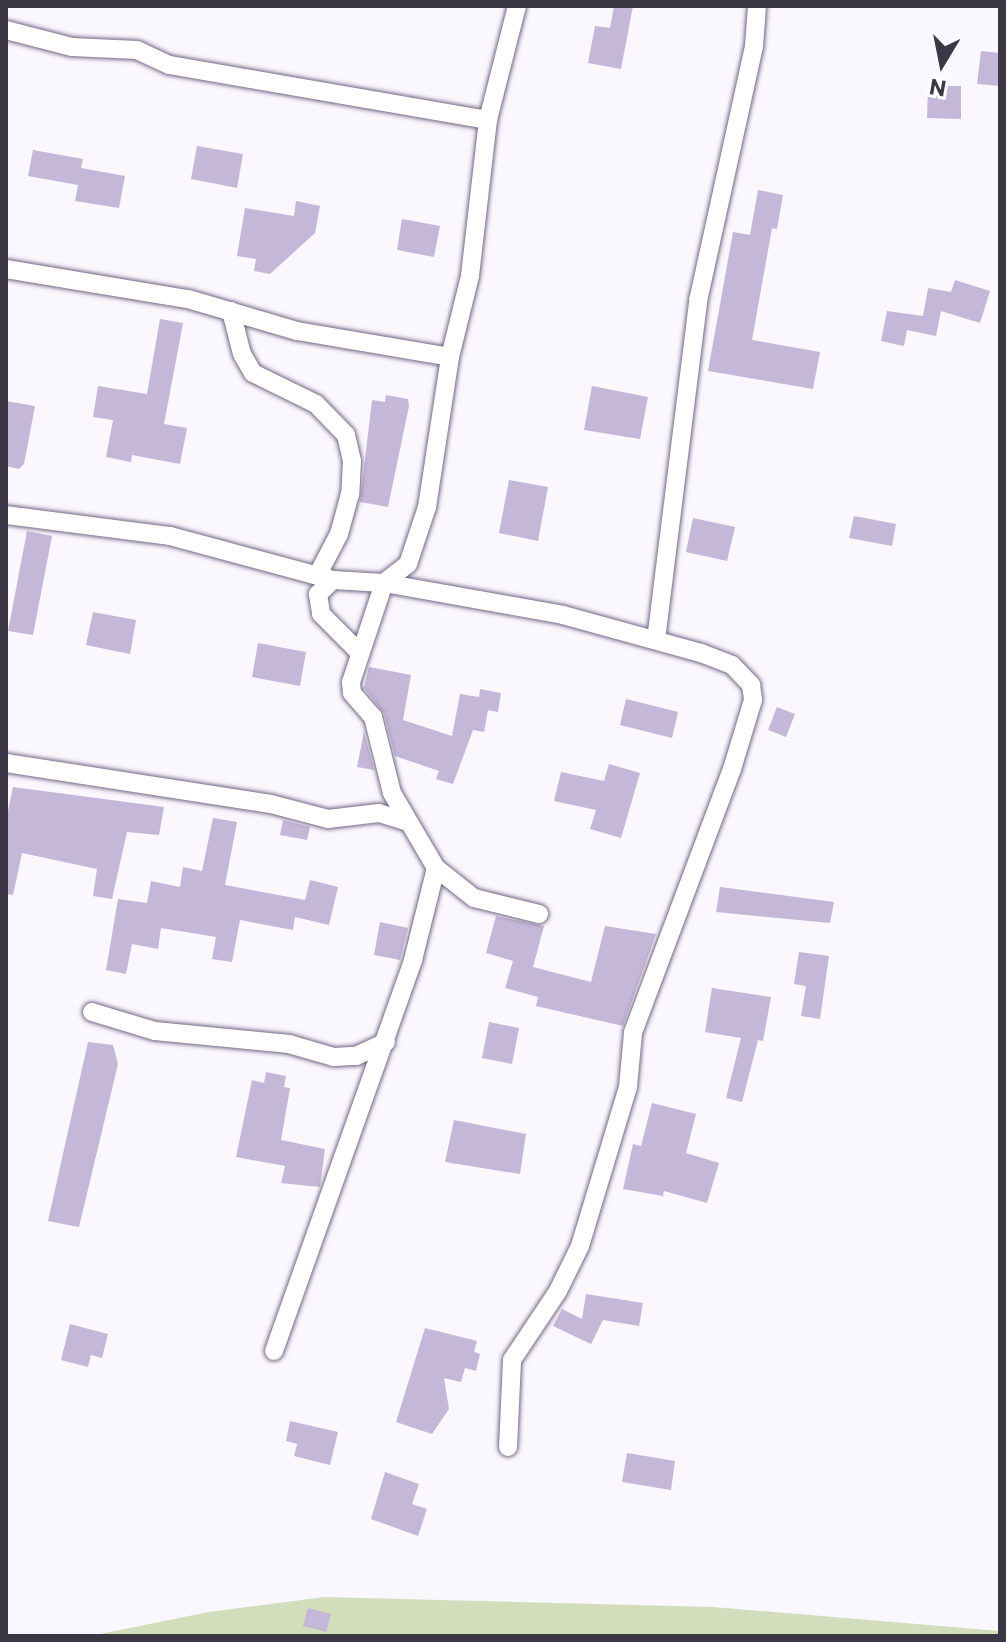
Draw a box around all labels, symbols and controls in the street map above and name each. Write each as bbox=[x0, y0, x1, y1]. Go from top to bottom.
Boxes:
north arrow bbox=[902, 24, 982, 104]
text: N bbox=[927, 73, 948, 103]

